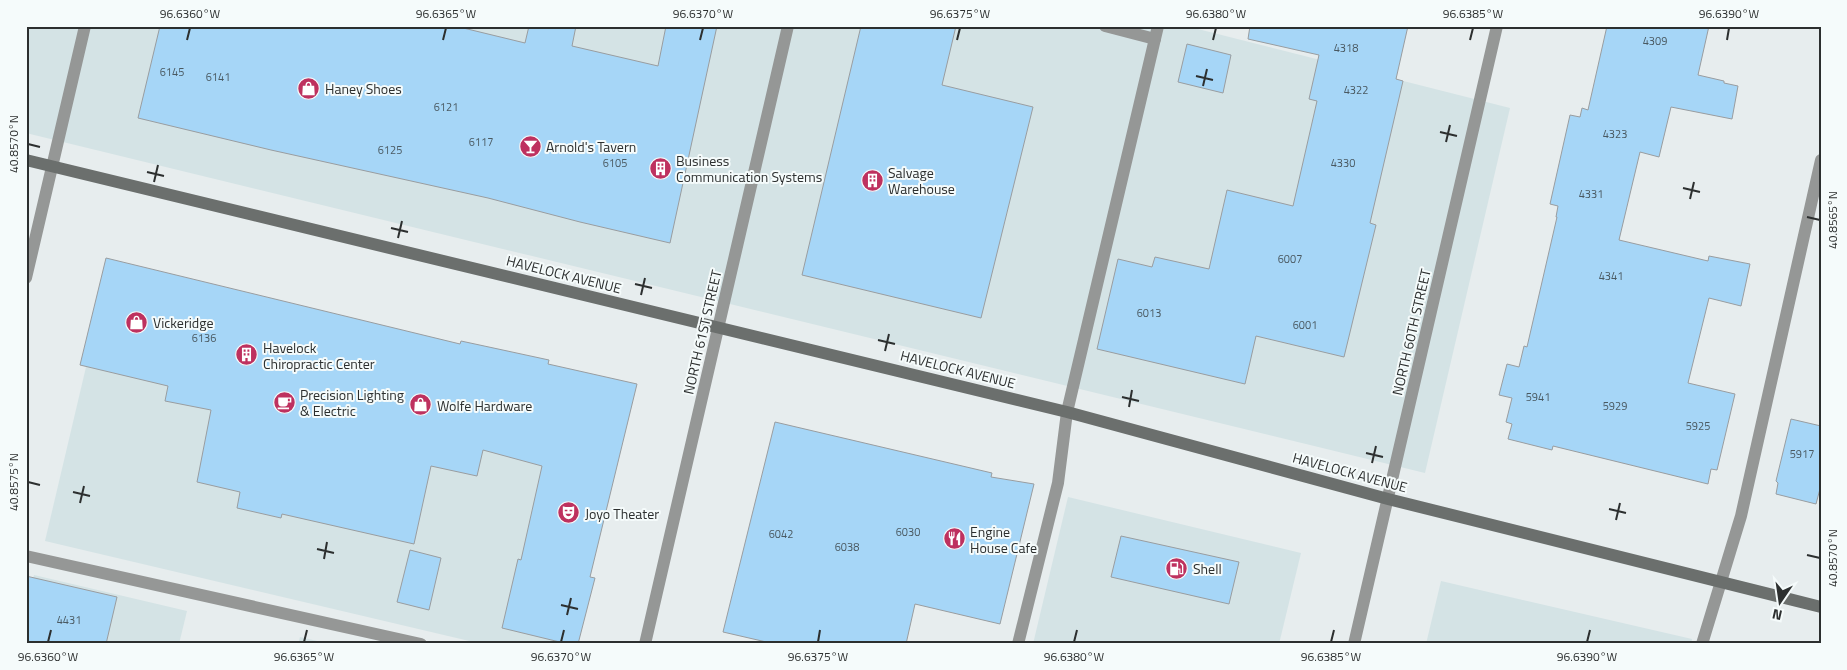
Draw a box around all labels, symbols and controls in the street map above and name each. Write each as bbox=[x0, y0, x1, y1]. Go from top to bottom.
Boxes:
text: 96.6360°W bbox=[160, 4, 220, 23]
text: 96.6365°W bbox=[416, 4, 476, 23]
text: 96.6370°W bbox=[673, 4, 733, 23]
text: 96.6375°W bbox=[930, 4, 990, 23]
text: 96.6380°W bbox=[1186, 4, 1246, 23]
text: 96.6385°W bbox=[1443, 4, 1503, 23]
text: 96.6390°W bbox=[1699, 4, 1759, 23]
house number: 4309 bbox=[1643, 33, 1667, 49]
house number: 4318 bbox=[1334, 40, 1358, 56]
house number: 6145 bbox=[160, 64, 184, 80]
house number: 6141 bbox=[206, 69, 230, 85]
shop icon: Haney Shoes bbox=[297, 76, 321, 100]
place label: Haney Shoes bbox=[325, 78, 402, 99]
house number: 4322 bbox=[1344, 82, 1368, 98]
house number: 6121 bbox=[434, 99, 458, 115]
text: 40.8570°N bbox=[4, 115, 23, 173]
house number: 4323 bbox=[1603, 126, 1627, 142]
house number: 6117 bbox=[469, 134, 493, 150]
bar icon: Arnold's Tavern bbox=[518, 134, 542, 158]
place label: Arnold's Tavern bbox=[546, 136, 636, 157]
house number: 6125 bbox=[378, 142, 402, 158]
place label: Business Communication Systems bbox=[676, 150, 822, 187]
house number: 6105 bbox=[603, 155, 627, 171]
house number: 4330 bbox=[1331, 155, 1355, 171]
building icon: Business Communication Systems bbox=[648, 156, 672, 180]
place label: Salvage Warehouse bbox=[888, 162, 955, 199]
building icon: Salvage Warehouse bbox=[860, 168, 884, 192]
house number: 4331 bbox=[1579, 186, 1603, 202]
text: 40.8565°N bbox=[1823, 191, 1842, 249]
street label: HAVELOCK AVENUE bbox=[504, 250, 624, 298]
house number: 6007 bbox=[1278, 251, 1302, 267]
street label: NORTH 60TH STREET bbox=[1386, 266, 1436, 397]
street label: NORTH 61ST STREET bbox=[677, 267, 727, 396]
house number: 4341 bbox=[1599, 268, 1623, 284]
house number: 6013 bbox=[1137, 305, 1161, 321]
shop icon: Vickeridge bbox=[125, 310, 149, 334]
place label: Vickeridge bbox=[153, 312, 214, 333]
house number: 6001 bbox=[1293, 317, 1317, 333]
house number: 6136 bbox=[192, 330, 216, 346]
place label: Havelock Chiropractic Center bbox=[263, 337, 375, 374]
building icon: Havelock Chiropractic Center bbox=[235, 343, 259, 367]
street label: HAVELOCK AVENUE bbox=[898, 345, 1018, 393]
place label: Precision Lighting & Electric bbox=[300, 384, 404, 421]
house number: 5941 bbox=[1526, 389, 1550, 405]
cafe icon: Precision Lighting & Electric bbox=[272, 390, 296, 414]
shop icon: Wolfe Hardware bbox=[409, 393, 433, 417]
place label: Wolfe Hardware bbox=[437, 395, 532, 416]
house number: 5929 bbox=[1603, 398, 1627, 414]
house number: 5925 bbox=[1686, 418, 1710, 434]
house number: 5917 bbox=[1790, 446, 1814, 462]
street label: HAVELOCK AVENUE bbox=[1290, 447, 1410, 497]
text: 40.8575°N bbox=[4, 453, 23, 511]
theatre icon: Joyo Theater bbox=[557, 501, 581, 525]
place label: Joyo Theater bbox=[585, 503, 659, 524]
place label: Engine House Cafe bbox=[970, 521, 1037, 558]
house number: 6030 bbox=[896, 524, 920, 540]
house number: 6042 bbox=[769, 526, 793, 542]
restaurant icon: Engine House Cafe bbox=[942, 527, 966, 551]
text: 40.8570°N bbox=[1823, 529, 1842, 587]
house number: 6038 bbox=[835, 539, 859, 555]
fuel station icon: Shell bbox=[1165, 556, 1189, 580]
place label: Shell bbox=[1193, 558, 1222, 579]
north arrow bbox=[1754, 578, 1804, 628]
text: N bbox=[1770, 604, 1784, 626]
house number: 4431 bbox=[57, 612, 81, 628]
text: 96.6360°W bbox=[18, 647, 78, 666]
text: 96.6365°W bbox=[274, 647, 334, 666]
text: 96.6370°W bbox=[531, 647, 591, 666]
text: 96.6375°W bbox=[788, 647, 848, 666]
text: 96.6380°W bbox=[1044, 647, 1104, 666]
text: 96.6385°W bbox=[1301, 647, 1361, 666]
text: 96.6390°W bbox=[1557, 647, 1617, 666]

